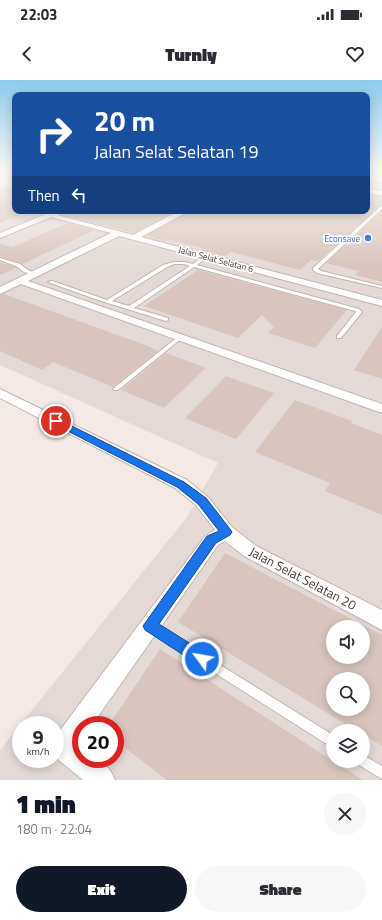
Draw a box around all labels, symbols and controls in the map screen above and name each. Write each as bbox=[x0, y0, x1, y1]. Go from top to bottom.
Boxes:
text: 22:03 bbox=[20, 3, 57, 26]
text: Turnly bbox=[165, 41, 217, 68]
icon: back bbox=[16, 43, 38, 65]
icon: heart bbox=[344, 43, 366, 65]
text: 20 m bbox=[94, 99, 155, 142]
icon: right bbox=[28, 108, 80, 160]
text: Jalan Selat Selatan 19 bbox=[94, 138, 258, 165]
text: Then bbox=[28, 184, 60, 207]
icon: left bbox=[68, 184, 90, 206]
place label: Econsave bbox=[324, 232, 360, 245]
marker: Econsave bbox=[363, 233, 373, 243]
street label: Jalan Selat Selatan 6 bbox=[177, 243, 255, 275]
pin bbox=[39, 404, 73, 438]
icon: arrive bbox=[45, 410, 67, 432]
street label: Jalan Selat Selatan 20 bbox=[246, 541, 360, 615]
map controls bbox=[326, 620, 370, 768]
button: sound bbox=[326, 620, 370, 664]
position arrow bbox=[181, 638, 223, 680]
button: search bbox=[326, 672, 370, 716]
speed limit sign: 20 bbox=[72, 716, 124, 768]
text: 9 bbox=[32, 721, 44, 752]
button: layers bbox=[326, 724, 370, 768]
text: km/h bbox=[27, 744, 49, 759]
text: 1 min bbox=[16, 786, 76, 822]
button: close bbox=[324, 793, 366, 835]
text: 180 m · 22:04 bbox=[16, 819, 92, 839]
button: Exit bbox=[16, 866, 187, 912]
button: Share bbox=[195, 866, 366, 912]

